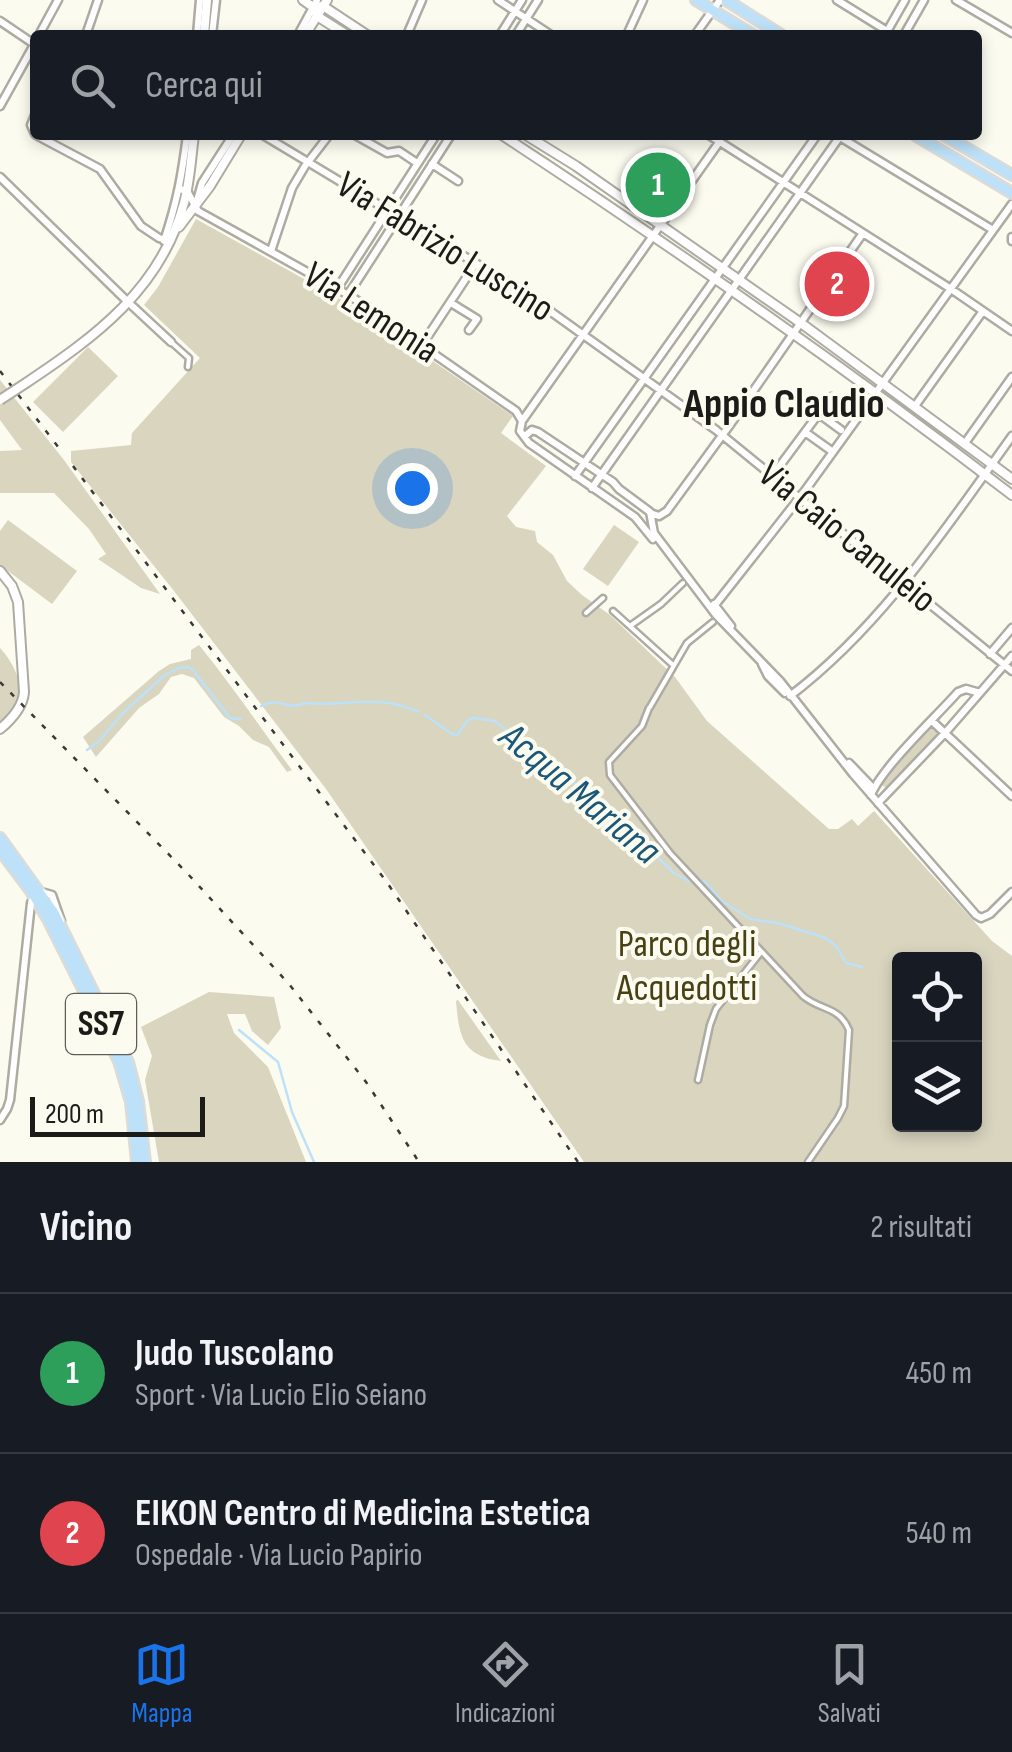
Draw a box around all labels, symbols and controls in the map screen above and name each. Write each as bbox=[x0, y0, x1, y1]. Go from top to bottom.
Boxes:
search box bbox=[30, 30, 982, 140]
icon: search bbox=[65, 58, 120, 113]
text: Cerca qui bbox=[145, 63, 263, 108]
pin: 1 bbox=[626, 148, 690, 222]
street label: Via Fabrizio Luscino bbox=[328, 162, 562, 332]
pin: 2 bbox=[804, 246, 870, 322]
street label: Via Lemonia bbox=[295, 253, 447, 373]
district label: Appio Claudio bbox=[682, 379, 885, 430]
street label: Via Caio Canuleio bbox=[749, 452, 945, 622]
your location bbox=[387, 463, 438, 514]
water label: Acqua Mariana bbox=[488, 712, 670, 875]
park label: Parco degli Acquedotti bbox=[616, 922, 757, 1011]
map controls bbox=[892, 952, 982, 1132]
button: locate bbox=[892, 952, 982, 1042]
road number: SS7 bbox=[66, 994, 136, 1054]
button: layers bbox=[892, 1042, 982, 1132]
scale bar bbox=[30, 1092, 205, 1136]
text: 200 m bbox=[45, 1098, 104, 1131]
text: Vicino bbox=[40, 1202, 132, 1253]
text: 2 risultati bbox=[870, 1208, 972, 1247]
text: Judo Tuscolano bbox=[135, 1331, 334, 1376]
text: 1 bbox=[66, 1354, 79, 1393]
text: 450 m bbox=[906, 1354, 972, 1393]
text: Sport · Via Lucio Elio Seiano bbox=[135, 1376, 427, 1415]
text: EIKON Centro di Medicina Estetica bbox=[135, 1491, 591, 1536]
text: 2 bbox=[65, 1514, 80, 1553]
text: 540 m bbox=[906, 1514, 972, 1553]
text: Ospedale · Via Lucio Papirio bbox=[135, 1536, 423, 1575]
tab: Mappa bbox=[131, 1637, 193, 1730]
tab: Indicazioni bbox=[455, 1637, 555, 1730]
tab: Salvati bbox=[818, 1637, 881, 1730]

